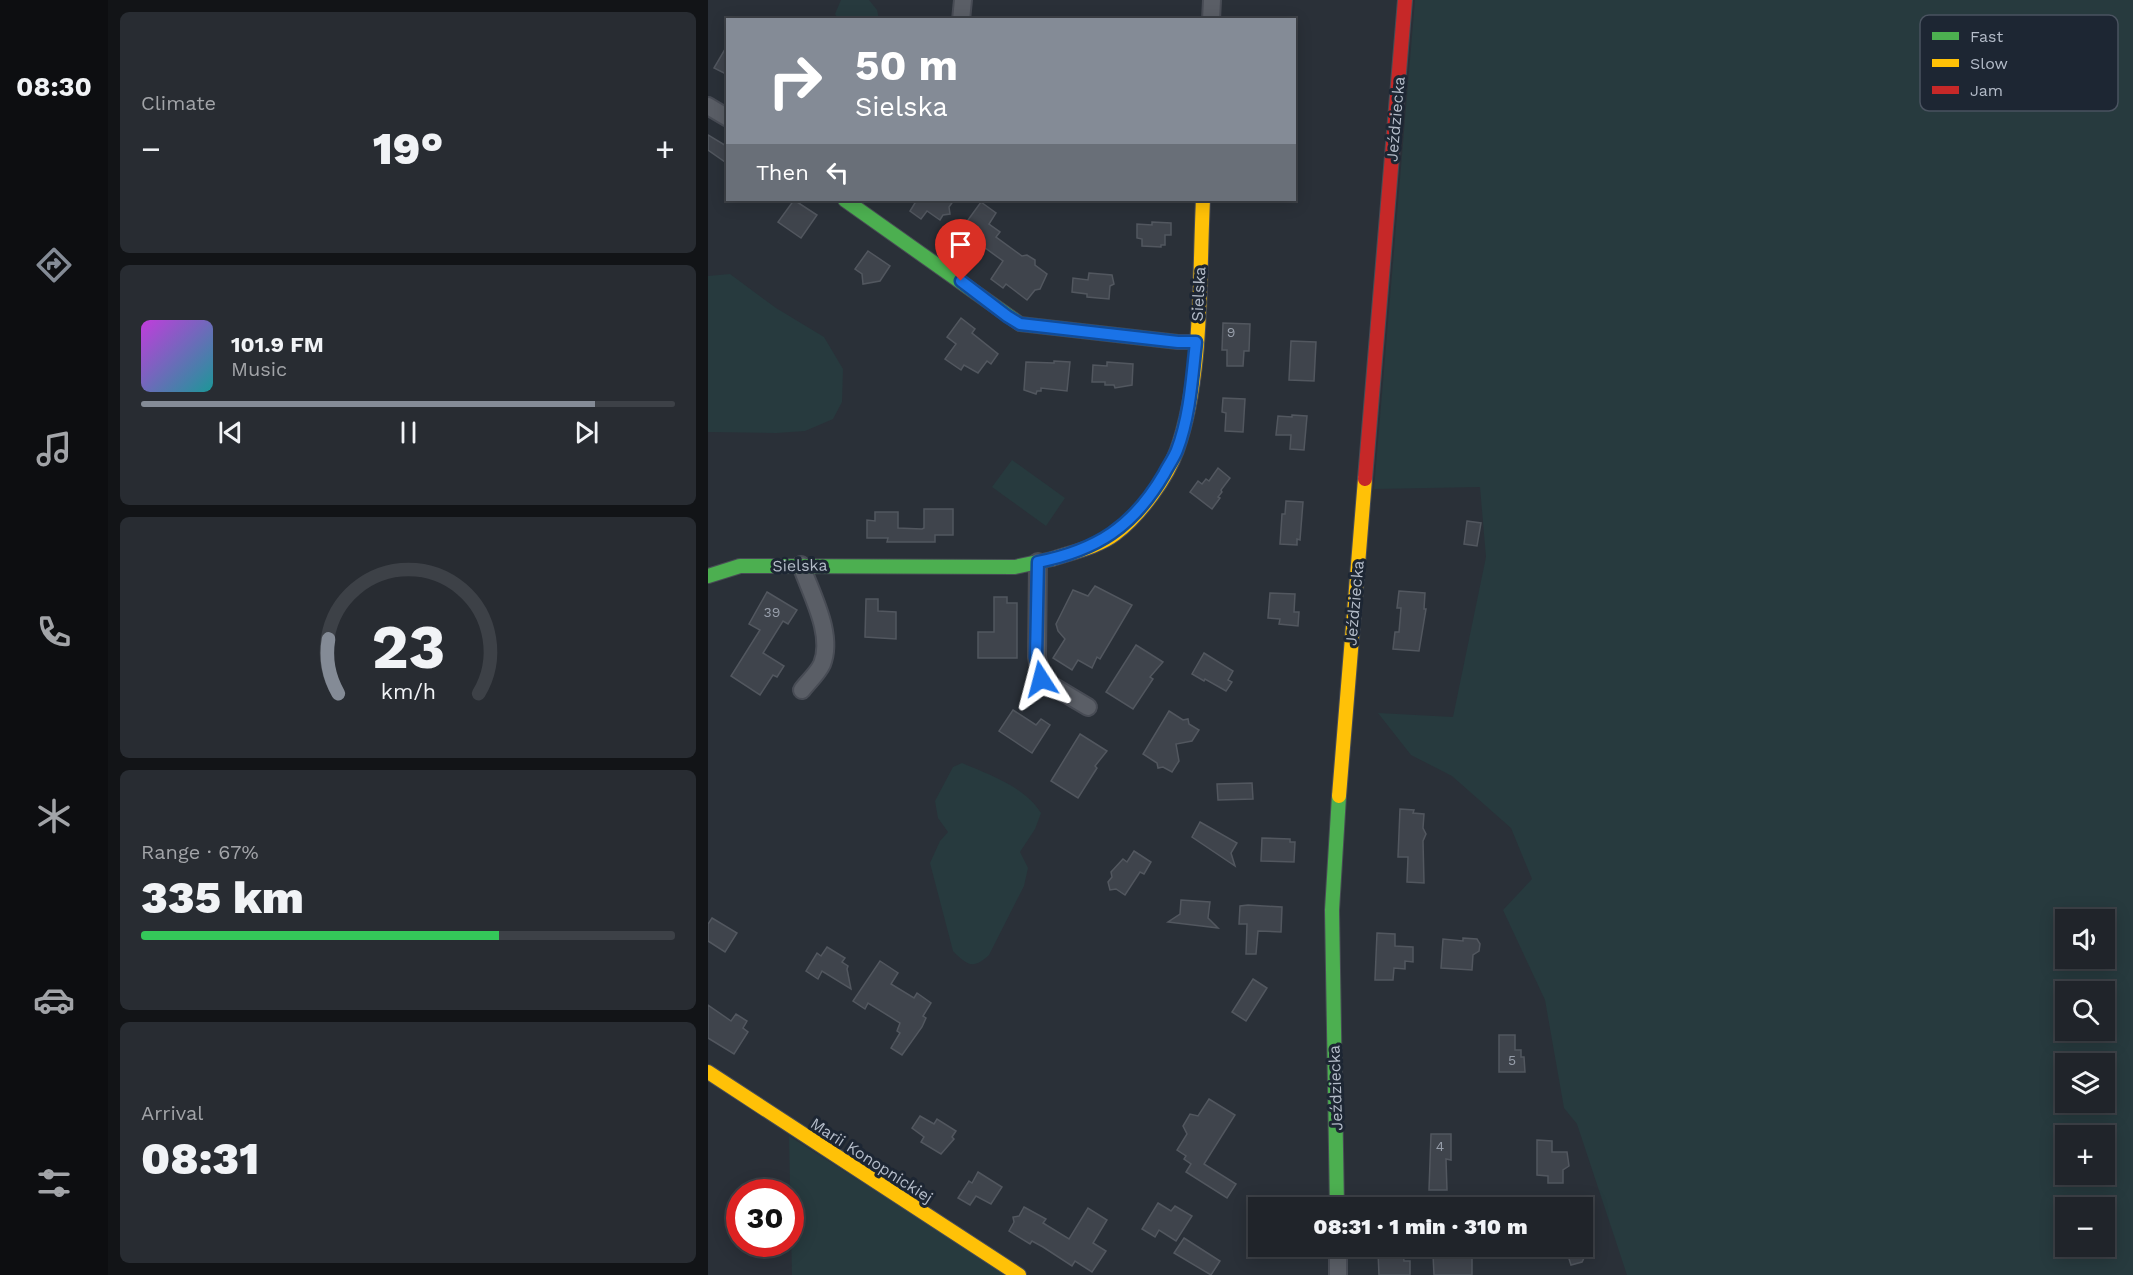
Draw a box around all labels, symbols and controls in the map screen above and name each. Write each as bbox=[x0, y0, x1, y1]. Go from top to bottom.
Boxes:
legend bbox=[1920, 15, 2118, 111]
text: Fast bbox=[1970, 27, 2003, 46]
text: 50 m bbox=[855, 41, 958, 90]
icon: right bbox=[756, 42, 834, 120]
text: Slow bbox=[1970, 54, 2008, 73]
text: 08:30 bbox=[16, 71, 92, 103]
street label: Jeździecka bbox=[1382, 76, 1409, 162]
text: Jam bbox=[1970, 81, 2003, 100]
text: Climate bbox=[141, 91, 216, 115]
text: Sielska bbox=[855, 91, 948, 123]
text: 19° bbox=[373, 122, 443, 175]
text: − bbox=[141, 129, 161, 168]
text: + bbox=[655, 129, 675, 168]
icon: left bbox=[821, 156, 854, 189]
text: Then bbox=[756, 160, 809, 185]
pin bbox=[935, 219, 986, 281]
icon: arrive bbox=[944, 228, 977, 261]
icon: directions bbox=[33, 244, 75, 286]
street label: Sielska bbox=[1188, 266, 1209, 322]
house number: 9 bbox=[1227, 324, 1235, 340]
text: 101.9 FM bbox=[231, 332, 324, 357]
text: Music bbox=[231, 357, 287, 381]
icon: previous bbox=[214, 416, 247, 449]
icon: pause bbox=[392, 416, 425, 449]
icon: next bbox=[570, 416, 603, 449]
icon: music bbox=[33, 428, 75, 470]
street label: Sielska bbox=[772, 556, 828, 575]
street label: Jeździecka bbox=[1341, 560, 1368, 646]
house number: 39 bbox=[764, 604, 780, 620]
icon: phone bbox=[33, 611, 75, 653]
text: 23 bbox=[371, 611, 445, 684]
position arrow bbox=[1009, 647, 1073, 711]
text: km/h bbox=[380, 680, 436, 705]
icon: climate bbox=[33, 795, 75, 837]
text: Range · 67% bbox=[141, 840, 259, 864]
text: 335 km bbox=[141, 871, 304, 924]
map controls bbox=[2055, 909, 2115, 1257]
button: sound bbox=[2055, 909, 2115, 969]
icon: car bbox=[33, 979, 75, 1021]
button: search bbox=[2055, 981, 2115, 1041]
street label: Jeździecka bbox=[1325, 1045, 1346, 1131]
house number: 5 bbox=[1508, 1052, 1516, 1068]
button: layers bbox=[2055, 1053, 2115, 1113]
text: Arrival bbox=[141, 1101, 203, 1125]
street label: Marii Konopnickiej bbox=[807, 1114, 936, 1207]
button: + bbox=[2055, 1125, 2115, 1185]
text: 08:31 bbox=[141, 1132, 259, 1185]
house number: 4 bbox=[1436, 1138, 1444, 1154]
icon: filters bbox=[33, 1162, 75, 1204]
speed limit sign: 30 bbox=[726, 1179, 804, 1257]
button: − bbox=[2055, 1197, 2115, 1257]
text: 08:31 · 1 min · 310 m bbox=[1313, 1214, 1528, 1239]

